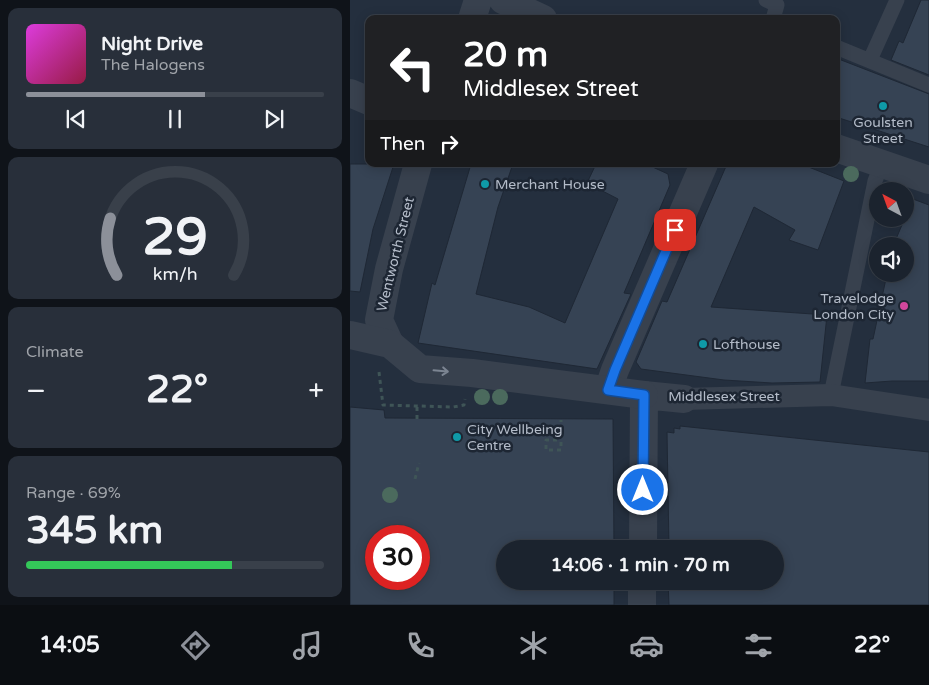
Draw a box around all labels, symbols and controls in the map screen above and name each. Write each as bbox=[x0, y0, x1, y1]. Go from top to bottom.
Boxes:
text: Night Drive bbox=[101, 33, 203, 55]
text: 20 m bbox=[463, 34, 548, 76]
icon: left bbox=[380, 35, 445, 100]
text: The Halogens bbox=[101, 55, 205, 75]
text: Middlesex Street bbox=[463, 76, 639, 102]
marker: Goulsten Street bbox=[877, 100, 889, 112]
icon: previous bbox=[62, 105, 90, 133]
icon: pause bbox=[161, 105, 189, 133]
icon: next bbox=[260, 105, 288, 133]
place label: Goulsten Street bbox=[853, 114, 913, 147]
icon: right bbox=[435, 130, 463, 158]
text: Then bbox=[380, 133, 425, 155]
place label: Merchant House bbox=[495, 176, 605, 193]
marker: Merchant House bbox=[479, 178, 491, 190]
north arrow bbox=[869, 182, 914, 228]
map controls bbox=[869, 182, 914, 282]
street label: Wentworth Street bbox=[373, 194, 418, 313]
text: 29 bbox=[142, 206, 208, 269]
pin bbox=[654, 209, 696, 251]
icon: arrive bbox=[661, 216, 689, 244]
button: sound bbox=[869, 237, 914, 282]
text: km/h bbox=[153, 264, 197, 285]
place label: Travelodge London City bbox=[813, 290, 894, 323]
marker: Travelodge London City bbox=[898, 300, 910, 312]
place label: Lofthouse bbox=[713, 336, 780, 353]
marker: Lofthouse bbox=[697, 338, 709, 350]
text: Climate bbox=[26, 342, 84, 362]
one-way arrow bbox=[433, 366, 449, 375]
text: 22° bbox=[146, 367, 208, 413]
text: − bbox=[26, 374, 46, 408]
text: + bbox=[308, 374, 324, 408]
street label: Middlesex Street bbox=[668, 388, 781, 405]
place label: City Wellbeing Centre bbox=[467, 421, 563, 454]
marker: City Wellbeing Centre bbox=[451, 431, 463, 443]
position arrow bbox=[616, 463, 668, 515]
text: Range · 69% bbox=[26, 483, 121, 503]
text: 345 km bbox=[26, 508, 163, 554]
speed limit sign: 30 bbox=[365, 525, 430, 590]
text: 14:06 · 1 min · 70 m bbox=[550, 554, 730, 576]
icon: directions bbox=[178, 628, 213, 663]
icon: music bbox=[290, 628, 325, 663]
icon: phone bbox=[403, 628, 438, 663]
icon: climate bbox=[516, 628, 551, 663]
icon: car bbox=[629, 628, 664, 663]
icon: filters bbox=[741, 628, 776, 663]
text: 14:05 bbox=[39, 632, 100, 658]
text: 22° bbox=[854, 632, 890, 658]

